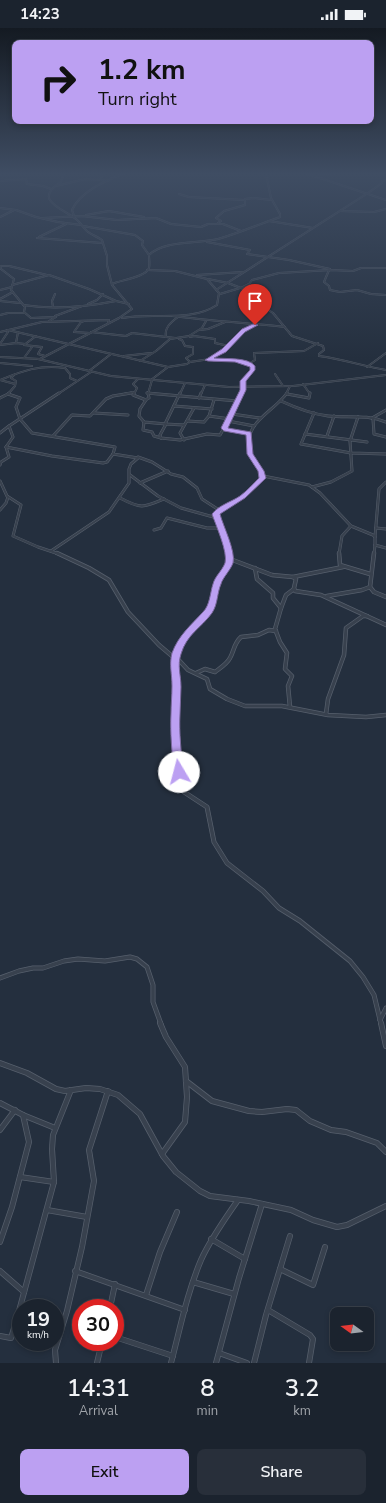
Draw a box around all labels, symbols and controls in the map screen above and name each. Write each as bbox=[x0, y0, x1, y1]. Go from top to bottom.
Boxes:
text: 14:23 bbox=[20, 4, 60, 24]
text: 1.2 km bbox=[98, 51, 186, 89]
icon: right bbox=[32, 56, 84, 108]
text: Turn right bbox=[98, 87, 177, 111]
pin bbox=[238, 284, 272, 325]
icon: arrive bbox=[244, 290, 266, 312]
position arrow bbox=[158, 751, 200, 793]
speed limit sign: 30 bbox=[72, 1299, 124, 1351]
text: 19 bbox=[26, 1306, 50, 1333]
north arrow bbox=[330, 1307, 374, 1351]
map controls bbox=[330, 1307, 374, 1351]
text: km/h bbox=[27, 1328, 49, 1342]
text: 14:31 bbox=[67, 1372, 130, 1404]
text: 8 bbox=[200, 1372, 215, 1404]
text: 3.2 bbox=[285, 1372, 319, 1404]
text: Arrival bbox=[79, 1402, 118, 1420]
text: min bbox=[197, 1402, 218, 1420]
text: km bbox=[293, 1402, 311, 1420]
button: Exit bbox=[20, 1449, 189, 1495]
button: Share bbox=[197, 1449, 366, 1495]

